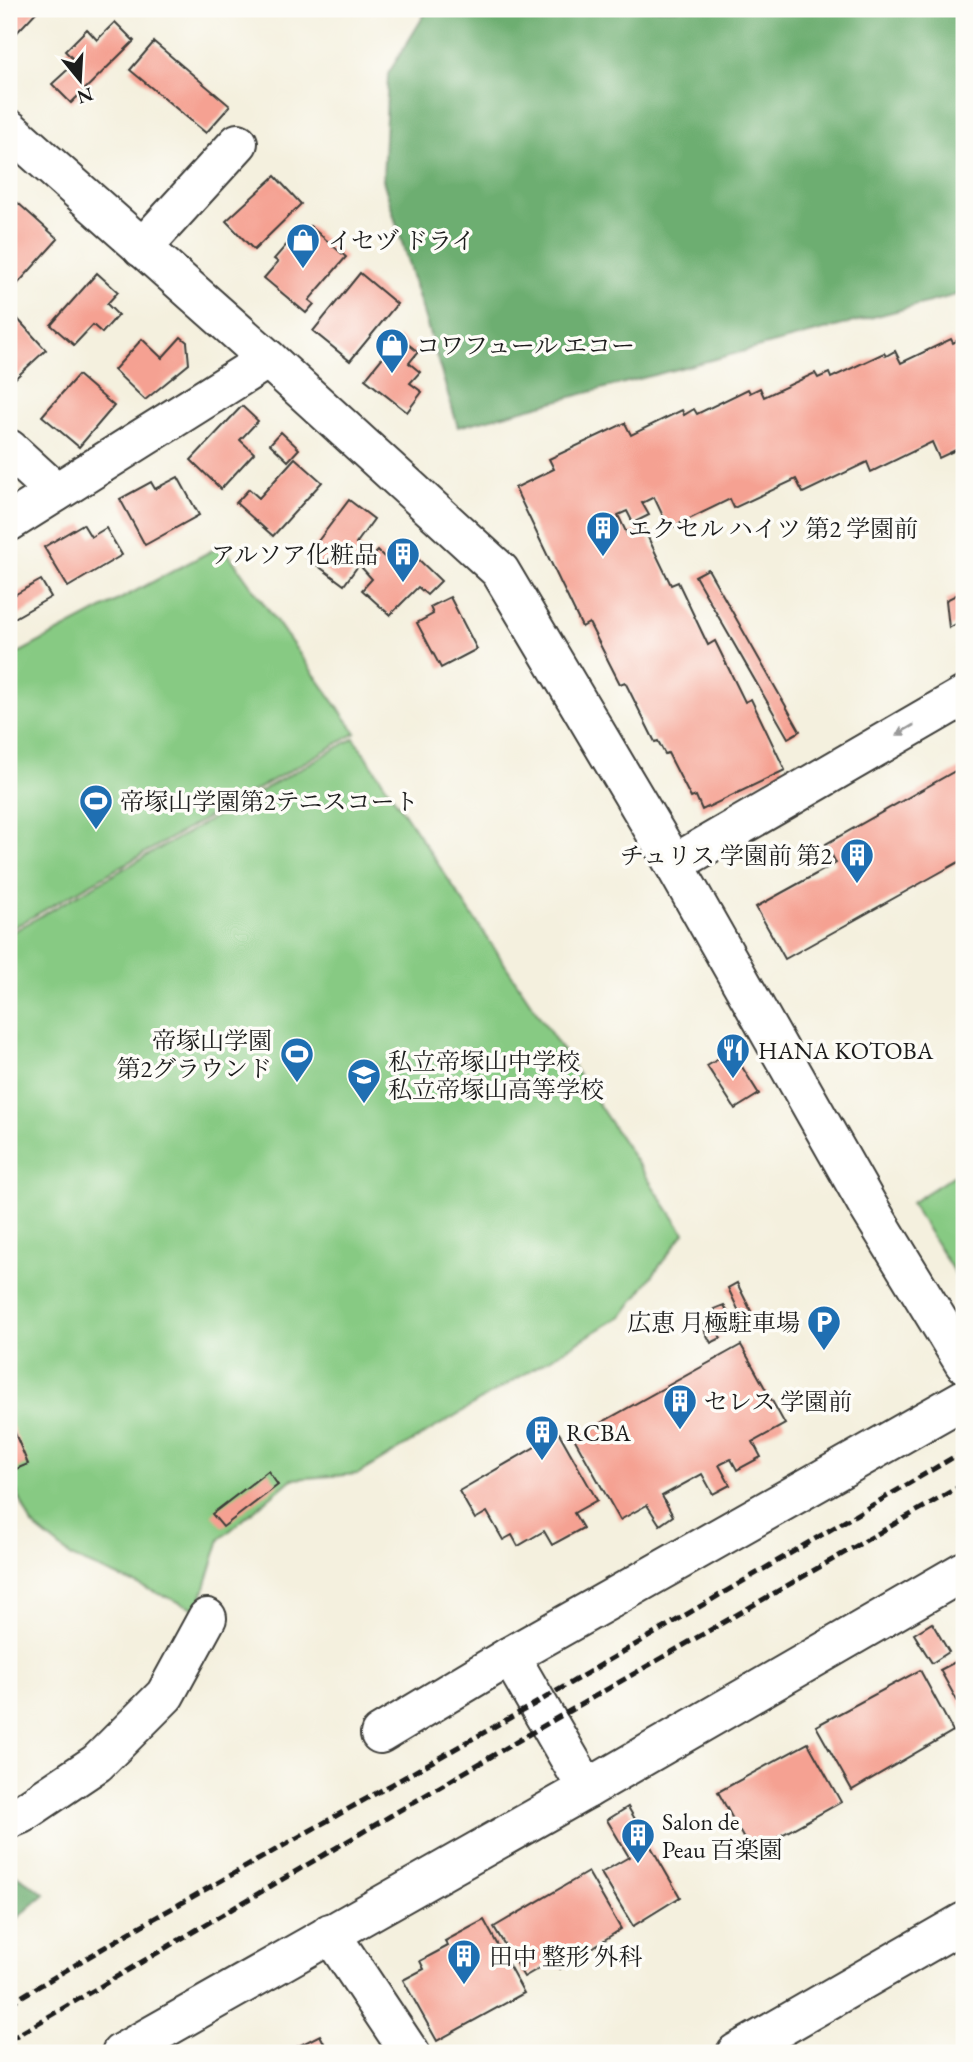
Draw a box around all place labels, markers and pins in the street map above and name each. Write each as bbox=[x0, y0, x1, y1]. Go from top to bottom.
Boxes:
shop icon: イセヅ ドライ bbox=[284, 221, 322, 270]
place label: イセヅ ドライ bbox=[328, 225, 475, 256]
shop icon: コワフュール エコー bbox=[373, 326, 411, 375]
place label: コワフュール エコー bbox=[416, 330, 635, 361]
building icon: エクセル ハイツ 第2 学園前 bbox=[584, 509, 622, 558]
place label: エクセル ハイツ 第2 学園前 bbox=[628, 513, 918, 544]
building icon: アルソア化粧品 bbox=[384, 535, 422, 584]
place label: アルソア化粧品 bbox=[211, 539, 378, 570]
sports icon: 帝塚山学園第2テニスコート bbox=[77, 782, 115, 831]
place label: 帝塚山学園第2テニスコート bbox=[120, 786, 419, 817]
building icon: チュリス 学園前 第2 bbox=[838, 836, 876, 885]
place label: チュリス 学園前 第2 bbox=[620, 840, 832, 871]
place label: 帝塚山学園 第2グラウンド bbox=[116, 1025, 272, 1084]
restaurant icon: HANA KOTOBA bbox=[714, 1031, 752, 1080]
sports icon: 帝塚山学園 第2グラウンド bbox=[278, 1035, 316, 1084]
place label: HANA KOTOBA bbox=[758, 1035, 934, 1066]
place label: 私立帝塚山中学校 私立帝塚山高等学校 bbox=[388, 1046, 604, 1105]
school or university icon: 私立帝塚山中学校 私立帝塚山高等学校 bbox=[345, 1056, 383, 1105]
parking icon: 広恵 月極駐車場 bbox=[805, 1303, 843, 1352]
place label: 広恵 月極駐車場 bbox=[627, 1307, 800, 1338]
building icon: セレス 学園前 bbox=[661, 1382, 699, 1431]
place label: セレス 学園前 bbox=[704, 1386, 852, 1417]
building icon: RCBA bbox=[523, 1413, 561, 1462]
place label: RCBA bbox=[566, 1417, 631, 1448]
place label: Salon de Peau 百楽園 bbox=[662, 1806, 782, 1865]
building icon: Salon de Peau 百楽園 bbox=[619, 1816, 657, 1865]
building icon: 田中 整形 外科 bbox=[445, 1937, 483, 1986]
place label: 田中 整形 外科 bbox=[489, 1941, 643, 1972]

